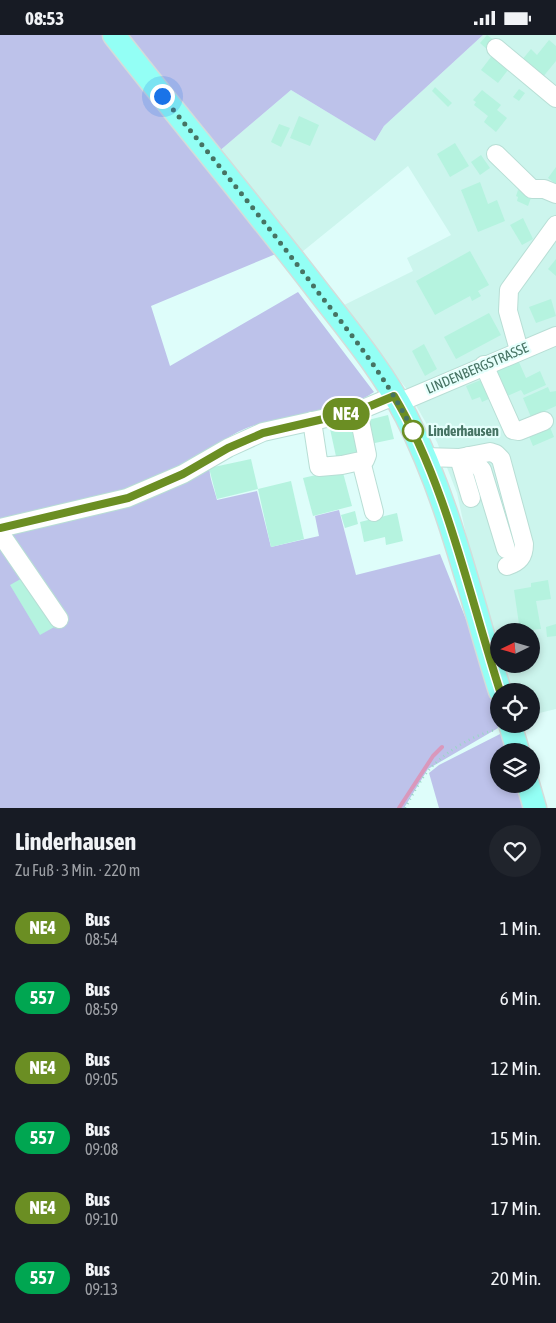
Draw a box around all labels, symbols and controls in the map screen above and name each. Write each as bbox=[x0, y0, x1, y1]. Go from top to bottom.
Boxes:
text: 08:53 bbox=[25, 7, 64, 29]
your location bbox=[150, 84, 175, 109]
street label: LINDENBERGSTRASSE bbox=[423, 339, 531, 397]
line badge: NE4 bbox=[317, 398, 375, 430]
text: NE4 bbox=[333, 403, 359, 424]
marker: Linderhausen bbox=[402, 420, 424, 442]
place label: Linderhausen bbox=[428, 423, 499, 439]
north arrow bbox=[490, 623, 540, 673]
map controls bbox=[490, 623, 540, 793]
button: locate bbox=[490, 683, 540, 733]
button: layers bbox=[490, 743, 540, 793]
button: heart bbox=[489, 825, 541, 877]
text: Linderhausen bbox=[15, 828, 136, 855]
text: Zu Fuß · 3 Min. · 220 m bbox=[15, 861, 140, 879]
text: Bus bbox=[85, 908, 110, 930]
text: NE4 bbox=[29, 917, 56, 938]
text: 1 Min. bbox=[500, 917, 541, 939]
text: 08:54 bbox=[85, 930, 118, 948]
text: Bus bbox=[85, 978, 110, 1000]
text: 557 bbox=[30, 987, 55, 1008]
text: 6 Min. bbox=[500, 987, 541, 1009]
text: 08:59 bbox=[85, 1000, 118, 1018]
text: Bus bbox=[85, 1048, 110, 1070]
text: NE4 bbox=[29, 1057, 56, 1078]
text: 12 Min. bbox=[491, 1057, 541, 1079]
text: 09:05 bbox=[85, 1070, 118, 1088]
text: Bus bbox=[85, 1118, 110, 1140]
text: 557 bbox=[30, 1127, 55, 1148]
text: 15 Min. bbox=[491, 1127, 541, 1149]
text: 09:08 bbox=[85, 1140, 118, 1158]
text: Bus bbox=[85, 1188, 110, 1210]
text: NE4 bbox=[29, 1197, 56, 1218]
text: 17 Min. bbox=[491, 1197, 541, 1219]
text: 09:10 bbox=[85, 1210, 118, 1228]
text: Bus bbox=[85, 1258, 110, 1280]
text: 557 bbox=[30, 1267, 55, 1288]
text: 20 Min. bbox=[491, 1267, 541, 1289]
text: 09:13 bbox=[85, 1280, 118, 1298]

